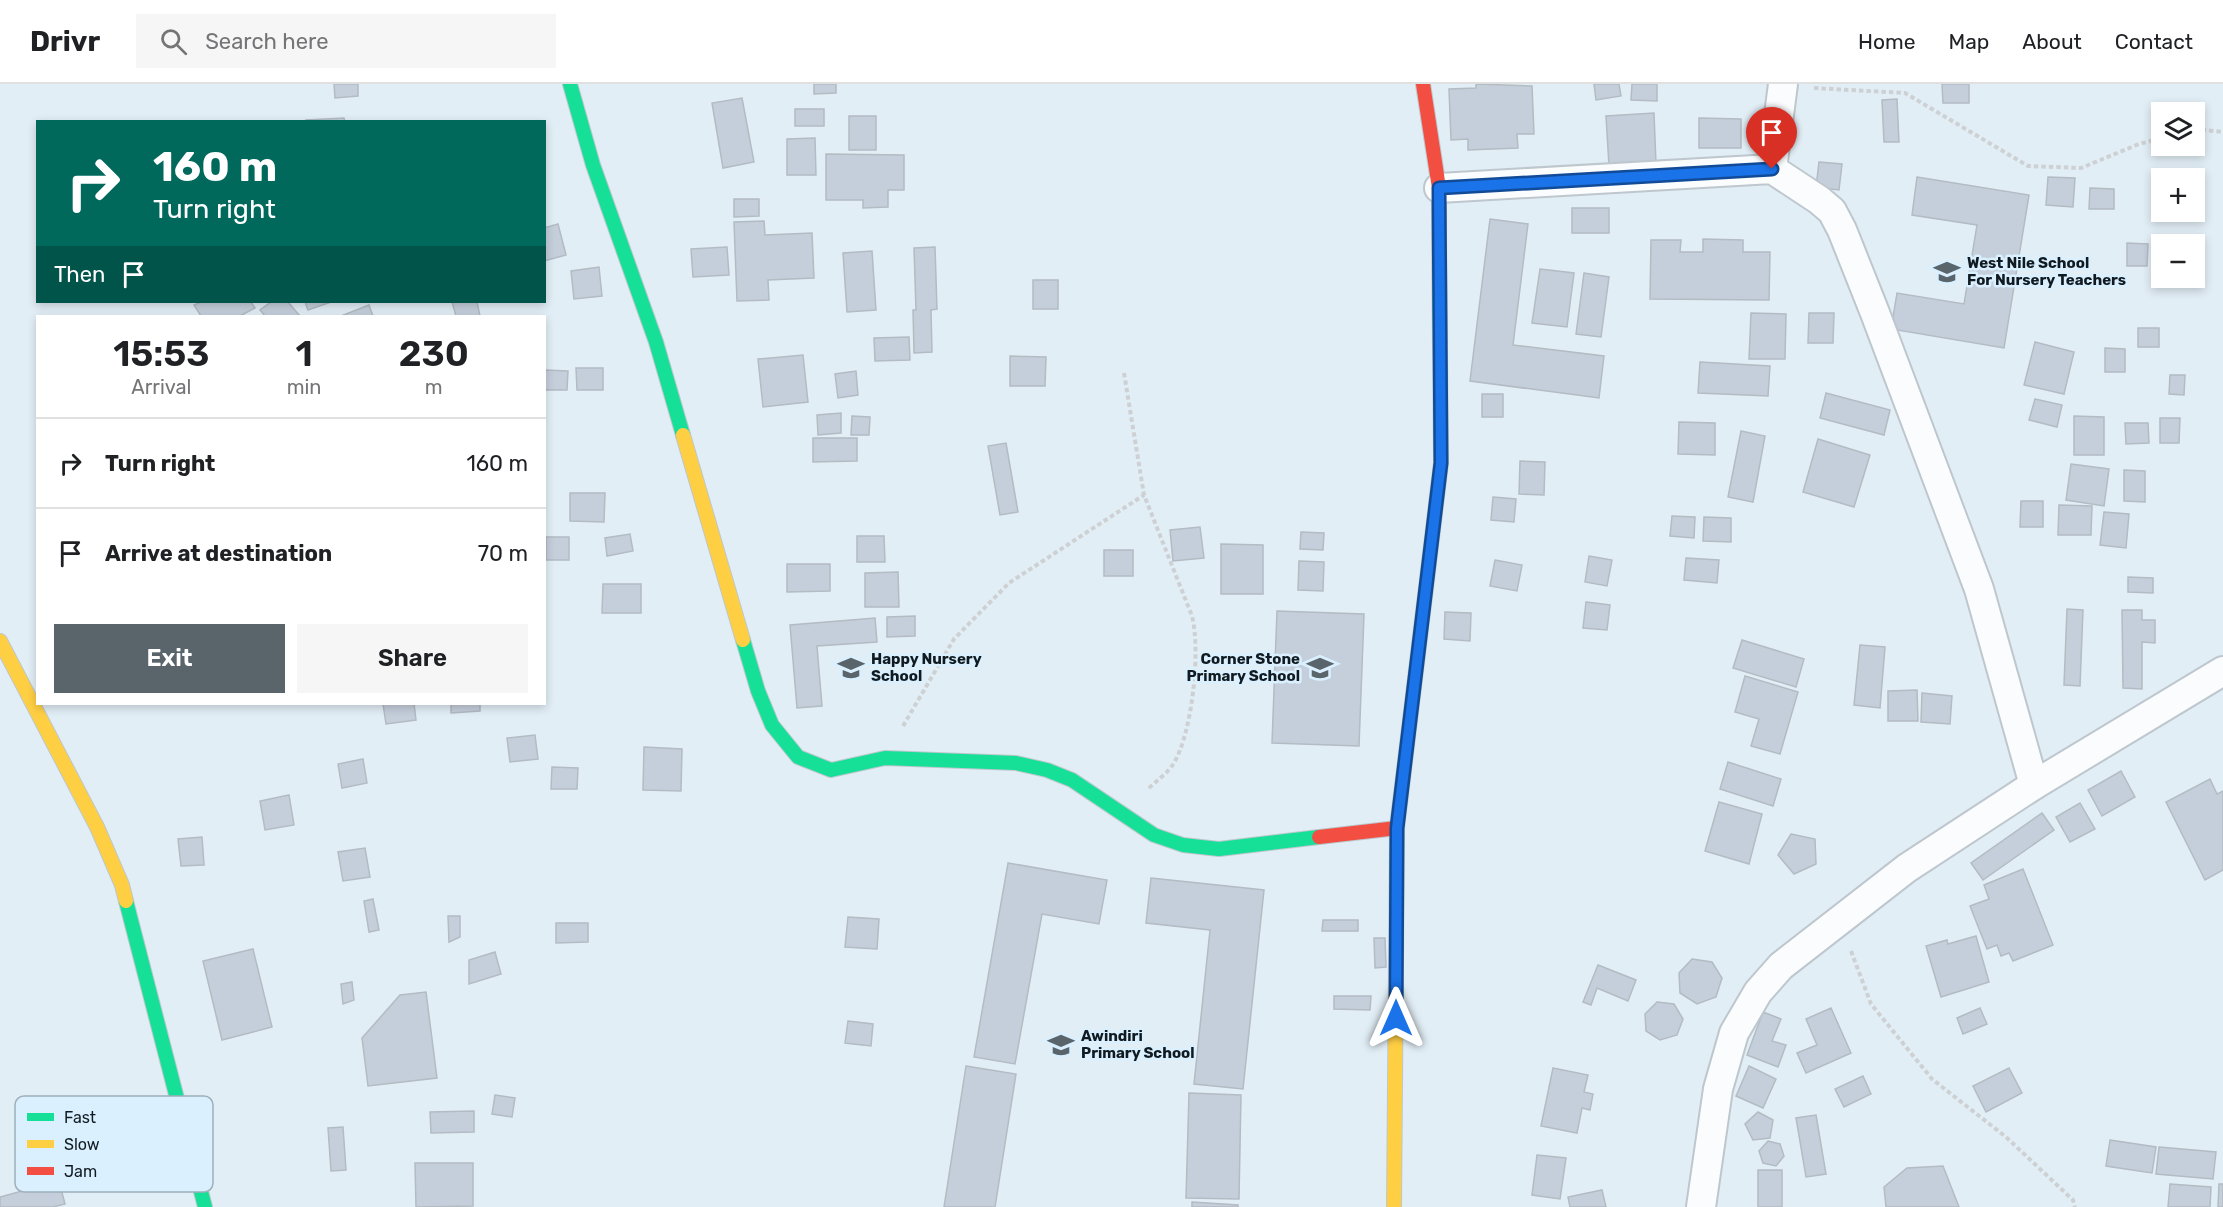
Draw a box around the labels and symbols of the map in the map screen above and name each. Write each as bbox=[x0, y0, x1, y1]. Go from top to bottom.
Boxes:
pin bbox=[1746, 107, 1797, 169]
place label: West Nile School For Nursery Teachers bbox=[1967, 254, 2126, 289]
school or university icon: West Nile School For Nursery Teachers bbox=[1932, 257, 1962, 287]
place label: Happy Nursery School bbox=[871, 650, 982, 685]
place label: Corner Stone Primary School bbox=[1186, 650, 1300, 685]
school or university icon: Happy Nursery School bbox=[836, 653, 866, 683]
school or university icon: Corner Stone Primary School bbox=[1305, 653, 1335, 683]
position arrow bbox=[1364, 986, 1428, 1050]
place label: Awindiri Primary School bbox=[1081, 1027, 1195, 1062]
school or university icon: Awindiri Primary School bbox=[1046, 1030, 1076, 1060]
legend bbox=[15, 1096, 213, 1192]
text: Fast bbox=[64, 1108, 96, 1127]
text: Slow bbox=[64, 1135, 100, 1154]
text: Jam bbox=[64, 1162, 97, 1181]

